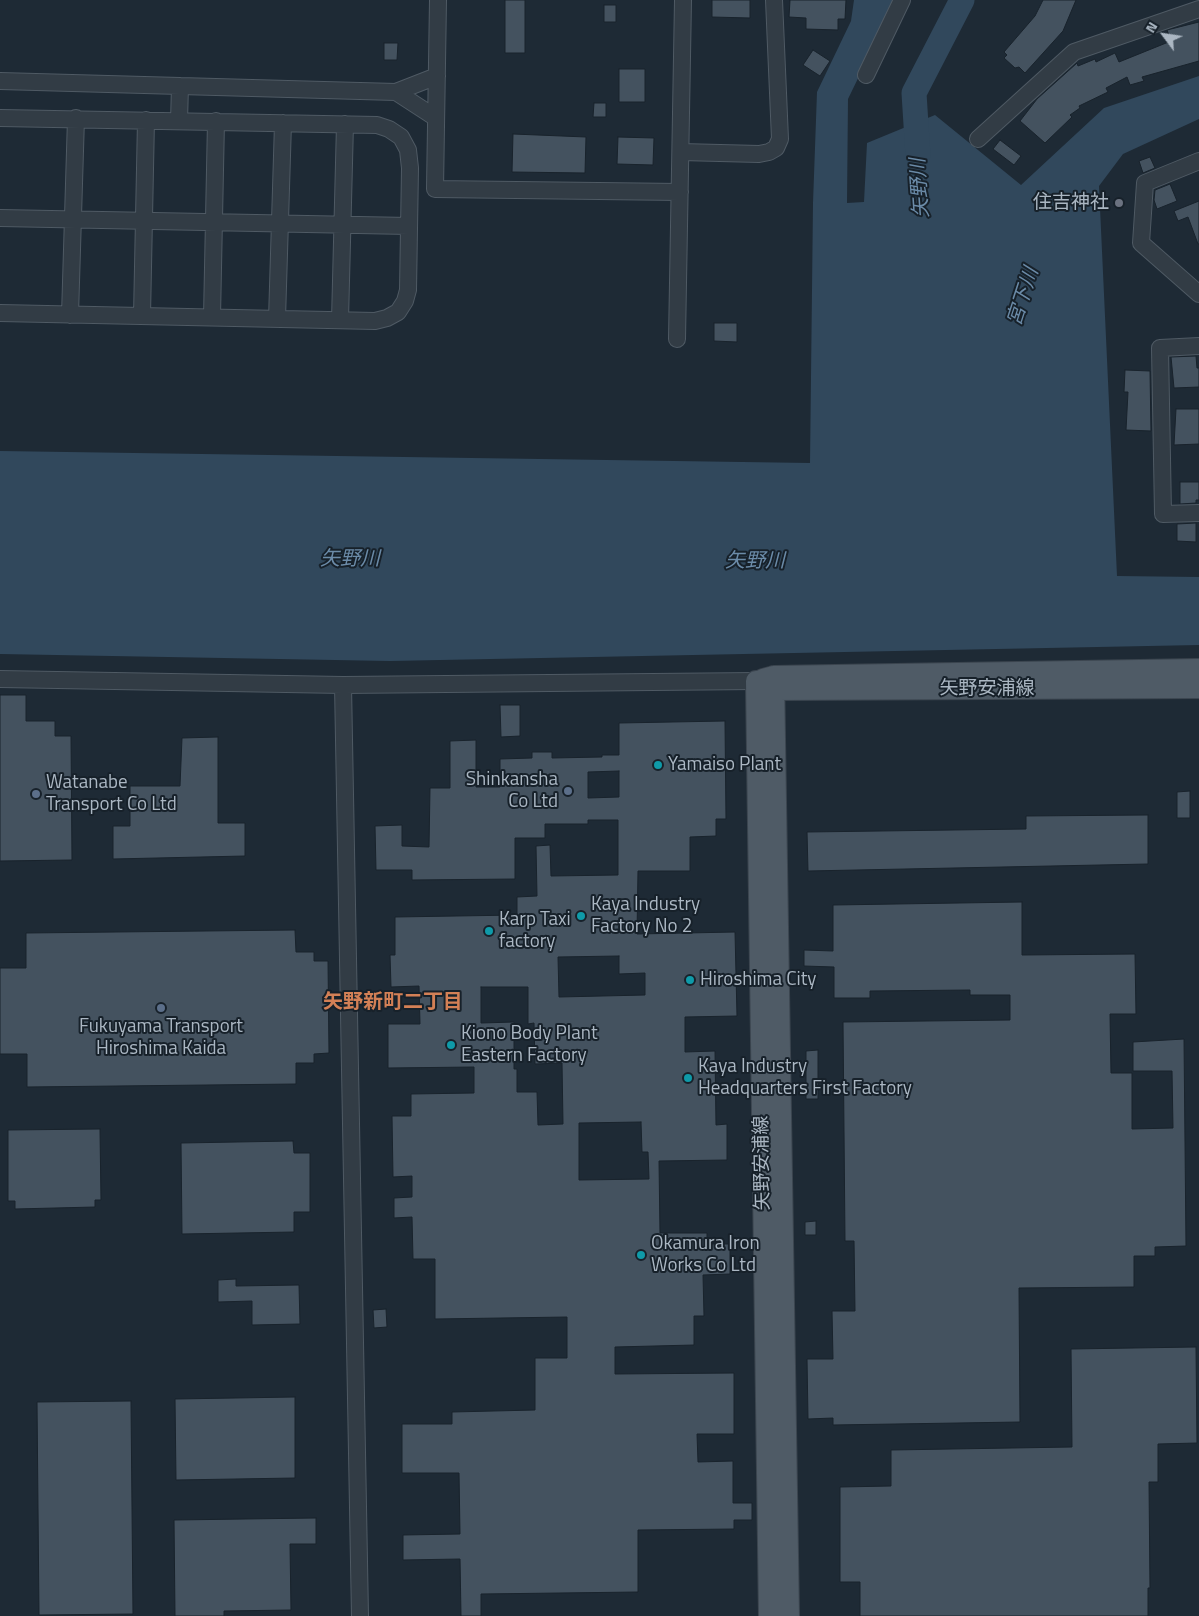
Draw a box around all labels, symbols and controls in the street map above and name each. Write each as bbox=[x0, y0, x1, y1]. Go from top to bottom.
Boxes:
north arrow bbox=[1139, 10, 1189, 60]
text: N bbox=[1139, 17, 1162, 37]
water label: 矢野川 bbox=[907, 157, 935, 219]
place label: 住吉神社 bbox=[1033, 192, 1109, 214]
marker: 住吉神社 bbox=[1113, 197, 1125, 209]
water label: 宮下川 bbox=[1003, 265, 1045, 329]
water label: 矢野川 bbox=[320, 548, 380, 572]
water label: 矢野川 bbox=[725, 550, 785, 574]
street label: 矢野安浦線 bbox=[940, 678, 1034, 700]
place label: Yamaiso Plant bbox=[668, 754, 781, 776]
marker: Yamaiso Plant bbox=[652, 759, 664, 771]
place label: Shinkansha Co Ltd bbox=[466, 769, 558, 813]
place label: Watanabe Transport Co Ltd bbox=[46, 772, 177, 816]
marker: Shinkansha Co Ltd bbox=[562, 785, 574, 797]
marker: Watanabe Transport Co Ltd bbox=[30, 788, 42, 800]
place label: Kaya Industry Factory No 2 bbox=[591, 894, 700, 938]
place label: Karp Taxi factory bbox=[499, 909, 571, 953]
marker: Kaya Industry Factory No 2 bbox=[575, 910, 587, 922]
marker: Karp Taxi factory bbox=[483, 925, 495, 937]
place label: Hiroshima City bbox=[700, 969, 817, 991]
marker: Hiroshima City bbox=[684, 974, 696, 986]
district label: 矢野新町二丁目 bbox=[323, 991, 463, 1015]
marker: Fukuyama Transport Hiroshima Kaida bbox=[155, 1002, 167, 1014]
place label: Fukuyama Transport Hiroshima Kaida bbox=[79, 1016, 243, 1060]
place label: Kiono Body Plant Eastern Factory bbox=[461, 1023, 598, 1067]
marker: Kiono Body Plant Eastern Factory bbox=[445, 1039, 457, 1051]
place label: Kaya Industry Headquarters First Factory bbox=[698, 1056, 912, 1100]
marker: Kaya Industry Headquarters First Factory bbox=[682, 1072, 694, 1084]
street label: 矢野安浦線 bbox=[751, 1115, 775, 1211]
place label: Okamura Iron Works Co Ltd bbox=[651, 1233, 760, 1277]
marker: Okamura Iron Works Co Ltd bbox=[635, 1249, 647, 1261]

